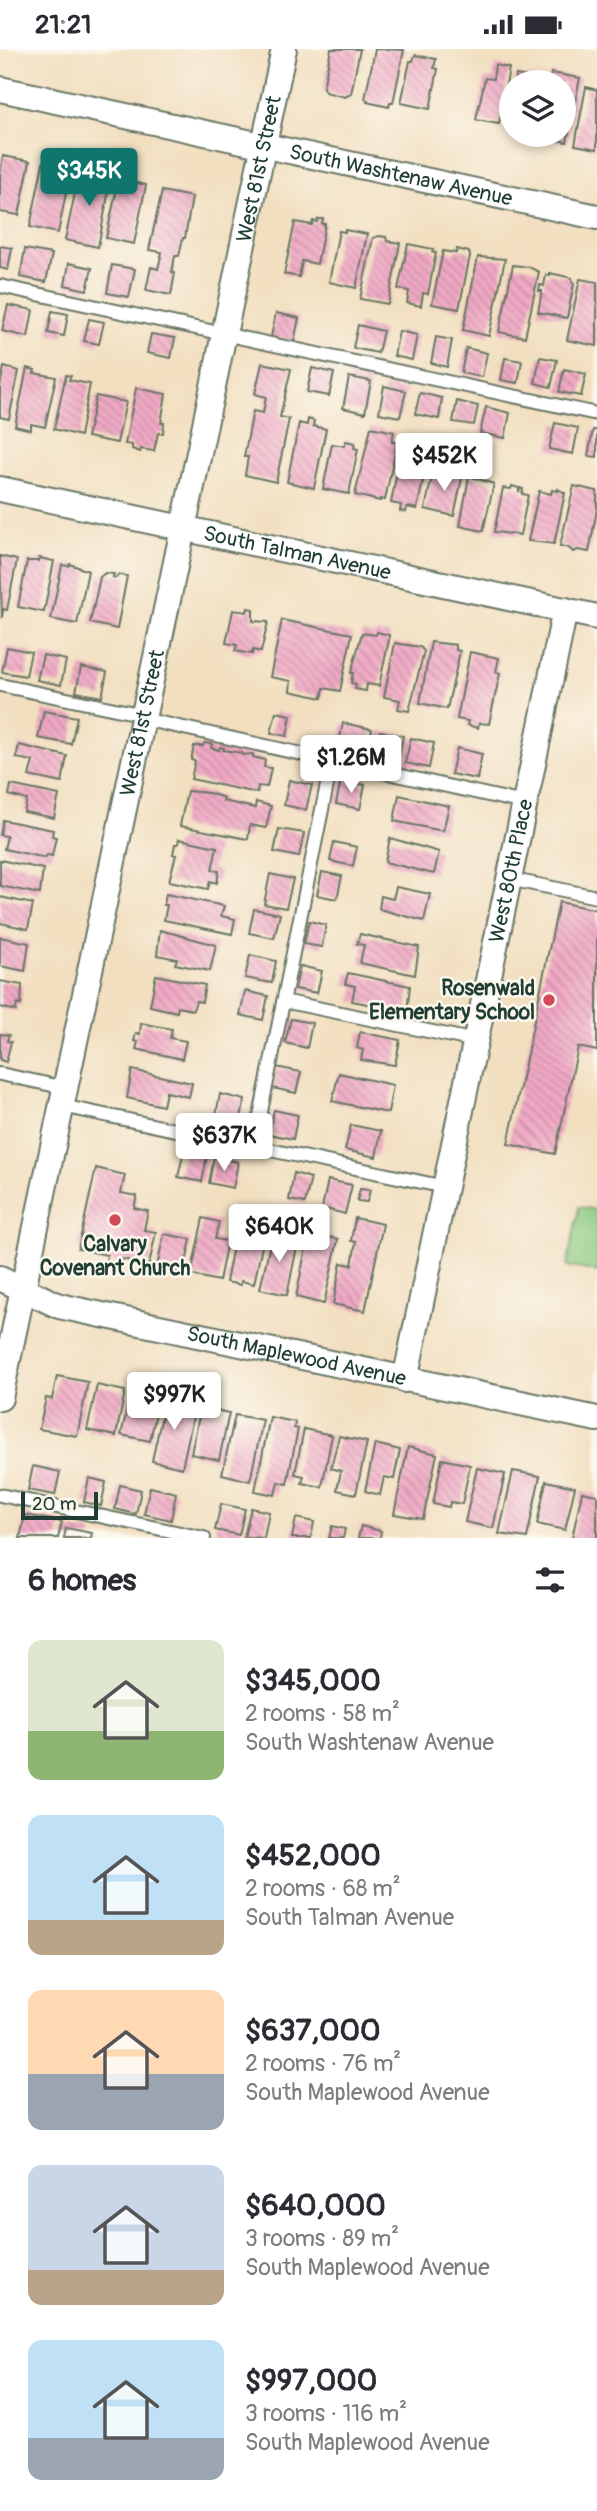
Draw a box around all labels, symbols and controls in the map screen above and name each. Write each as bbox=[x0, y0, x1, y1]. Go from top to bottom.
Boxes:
text: 21:21 bbox=[35, 9, 91, 41]
map controls bbox=[499, 70, 576, 147]
button: layers bbox=[499, 70, 576, 147]
street label: West 81st Street bbox=[230, 93, 287, 245]
street label: South Washtenaw Avenue bbox=[287, 138, 515, 212]
pin: $345K bbox=[40, 149, 138, 208]
text: $345K bbox=[57, 156, 121, 185]
pin: $452K bbox=[395, 433, 493, 493]
text: $452K bbox=[412, 441, 477, 470]
street label: South Talman Avenue bbox=[201, 520, 394, 586]
street label: West 81st Street bbox=[114, 647, 171, 798]
pin: $1.26M bbox=[294, 735, 408, 795]
text: $1.26M bbox=[316, 743, 386, 772]
street label: West 80th Place bbox=[483, 796, 539, 945]
place label: Rosenwald Elementary School bbox=[369, 975, 535, 1026]
marker: Rosenwald Elementary School bbox=[541, 992, 557, 1008]
pin: $637K bbox=[175, 1113, 273, 1173]
text: $637K bbox=[192, 1121, 256, 1150]
pin: $640K bbox=[230, 1205, 328, 1264]
marker: Calvary Covenant Church bbox=[107, 1212, 123, 1228]
text: $640K bbox=[245, 1212, 313, 1241]
place label: Calvary Covenant Church bbox=[40, 1231, 191, 1282]
street label: South Maplewood Avenue bbox=[184, 1320, 409, 1392]
pin: $997K bbox=[125, 1373, 223, 1432]
text: $997K bbox=[143, 1380, 205, 1409]
scale bar bbox=[21, 1489, 98, 1521]
text: 20 m bbox=[32, 1492, 77, 1516]
icon: filters bbox=[531, 1561, 569, 1599]
text: 6 homes bbox=[28, 1562, 136, 1599]
text: $345,000 bbox=[245, 1662, 381, 1699]
icon: home bbox=[84, 1668, 168, 1752]
text: 2 rooms · 58 m² bbox=[245, 1699, 400, 1728]
text: South Washtenaw Avenue bbox=[245, 1728, 494, 1757]
text: $452,000 bbox=[245, 1837, 381, 1874]
icon: home bbox=[84, 1843, 168, 1927]
text: 2 rooms · 68 m² bbox=[245, 1874, 401, 1903]
text: South Talman Avenue bbox=[245, 1903, 454, 1932]
text: $637,000 bbox=[245, 2012, 380, 2049]
icon: home bbox=[84, 2018, 168, 2102]
text: 2 rooms · 76 m² bbox=[245, 2049, 401, 2078]
text: South Maplewood Avenue bbox=[245, 2078, 490, 2107]
text: $640,000 bbox=[245, 2187, 386, 2224]
icon: home bbox=[84, 2193, 168, 2277]
text: 3 rooms · 89 m² bbox=[245, 2224, 399, 2253]
text: South Maplewood Avenue bbox=[245, 2253, 490, 2282]
text: $997,000 bbox=[245, 2362, 377, 2399]
icon: home bbox=[84, 2368, 168, 2452]
text: 3 rooms · 116 m² bbox=[245, 2399, 407, 2428]
text: South Maplewood Avenue bbox=[245, 2428, 490, 2457]

